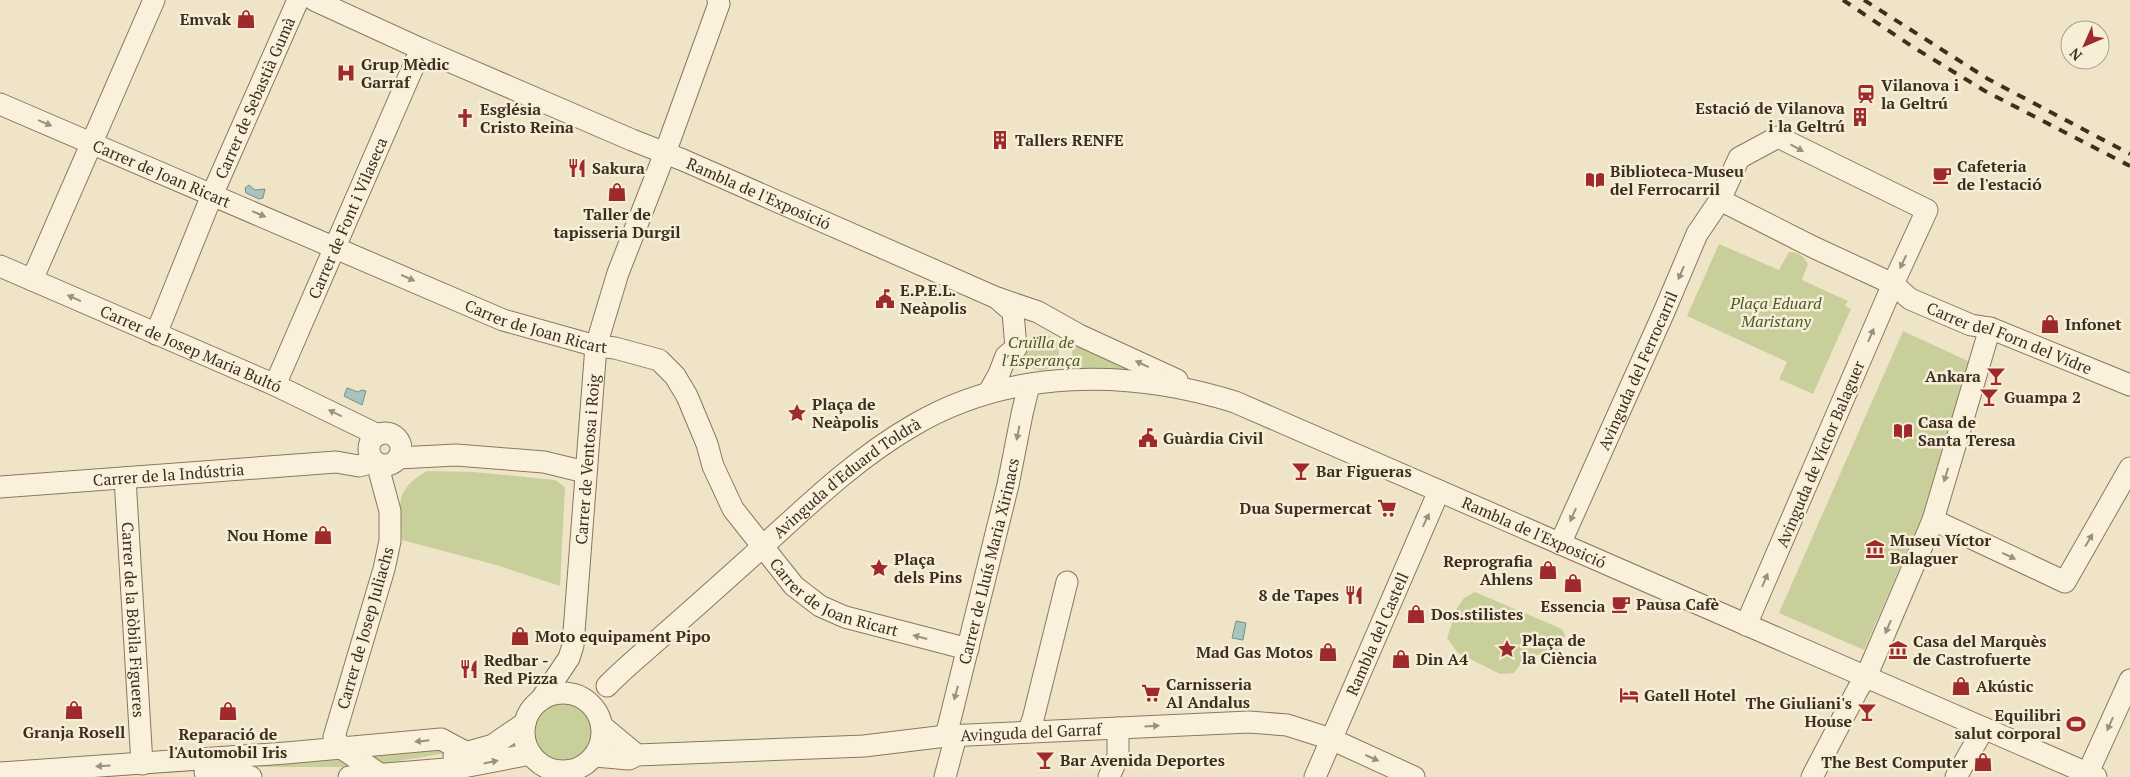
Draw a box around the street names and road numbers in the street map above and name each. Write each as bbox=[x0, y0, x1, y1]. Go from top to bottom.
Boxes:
street label: Carrer de Sebastià Gumà bbox=[209, 13, 300, 182]
street label: Carrer de Joan Ricart bbox=[89, 134, 234, 213]
street label: Carrer de Font i Vilaseca bbox=[303, 134, 392, 302]
street label: Rambla de l'Exposició bbox=[683, 152, 834, 235]
street label: Avinguda del Ferrocarril bbox=[1593, 288, 1683, 454]
street label: Carrer de Joan Ricart bbox=[461, 294, 608, 358]
street label: Carrer del Forn del Vidre bbox=[1923, 296, 2095, 379]
street label: Carrer de Josep Maria Bultó bbox=[97, 300, 285, 398]
street label: Avinguda de Víctor Balaguer bbox=[1771, 356, 1870, 551]
street label: Carrer de Ventosa i Roig bbox=[570, 373, 605, 545]
street label: Avinguda d'Eduard Toldrà bbox=[768, 412, 925, 543]
street label: Carrer de Lluís Maria Xirinacs bbox=[953, 456, 1024, 667]
street label: Carrer de la Indústria bbox=[92, 458, 245, 491]
street label: Rambla de l'Exposició bbox=[1458, 491, 1610, 573]
street label: Carrer de la Bòbila Figueres bbox=[117, 521, 150, 718]
street label: Carrer de Josep Juliachs bbox=[331, 544, 399, 712]
street label: Carrer de Joan Ricart bbox=[765, 553, 901, 641]
street label: Rambla del Castell bbox=[1341, 569, 1414, 699]
street label: Avinguda del Garraf bbox=[960, 718, 1104, 746]

